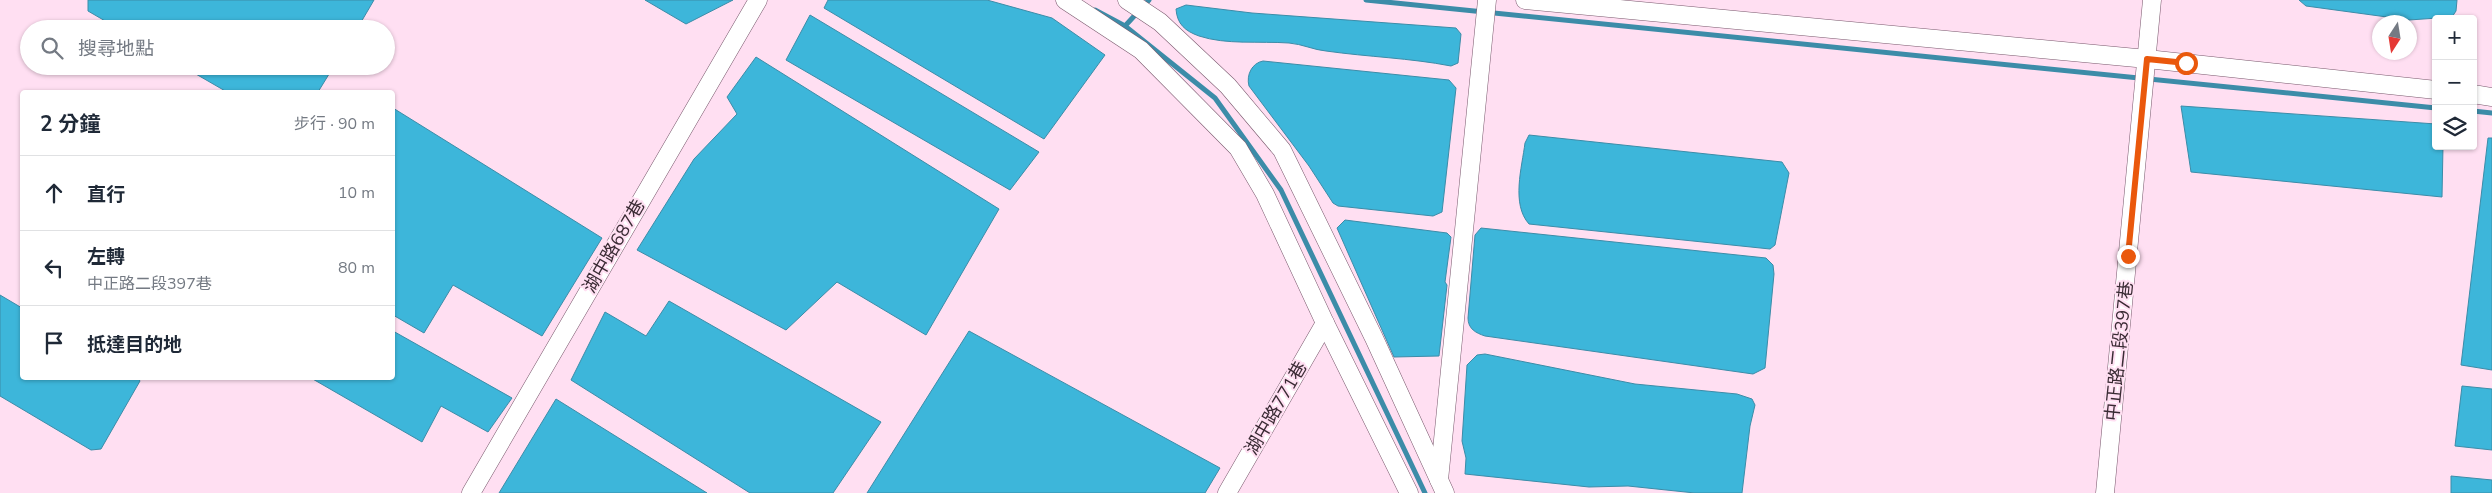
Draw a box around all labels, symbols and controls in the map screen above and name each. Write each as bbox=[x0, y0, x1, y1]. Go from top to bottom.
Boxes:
north arrow bbox=[2372, 15, 2417, 60]
map controls bbox=[2432, 15, 2477, 150]
button: + bbox=[2432, 15, 2477, 60]
search box bbox=[20, 20, 395, 75]
icon: search bbox=[38, 34, 66, 62]
text: 搜尋地點 bbox=[78, 36, 154, 62]
route start bbox=[2175, 52, 2198, 75]
button: − bbox=[2432, 60, 2477, 105]
button: layers bbox=[2432, 105, 2477, 150]
text: 2 分鐘 bbox=[40, 110, 100, 138]
text: 步行 · 90 m bbox=[294, 113, 375, 135]
icon: ahead bbox=[40, 179, 68, 207]
text: 直行 bbox=[87, 182, 125, 208]
text: 10 m bbox=[338, 182, 375, 204]
street label: 湖中路687巷 bbox=[578, 195, 650, 297]
text: 左轉 bbox=[87, 244, 125, 270]
route end bbox=[2117, 245, 2140, 268]
icon: left bbox=[40, 254, 68, 282]
text: 80 m bbox=[338, 257, 375, 279]
text: 中正路二段397巷 bbox=[87, 273, 212, 295]
street label: 中正路二段397巷 bbox=[2100, 280, 2138, 422]
icon: arrive bbox=[40, 329, 68, 357]
text: 抵達目的地 bbox=[87, 332, 182, 358]
street label: 湖中路771巷 bbox=[1240, 357, 1312, 459]

